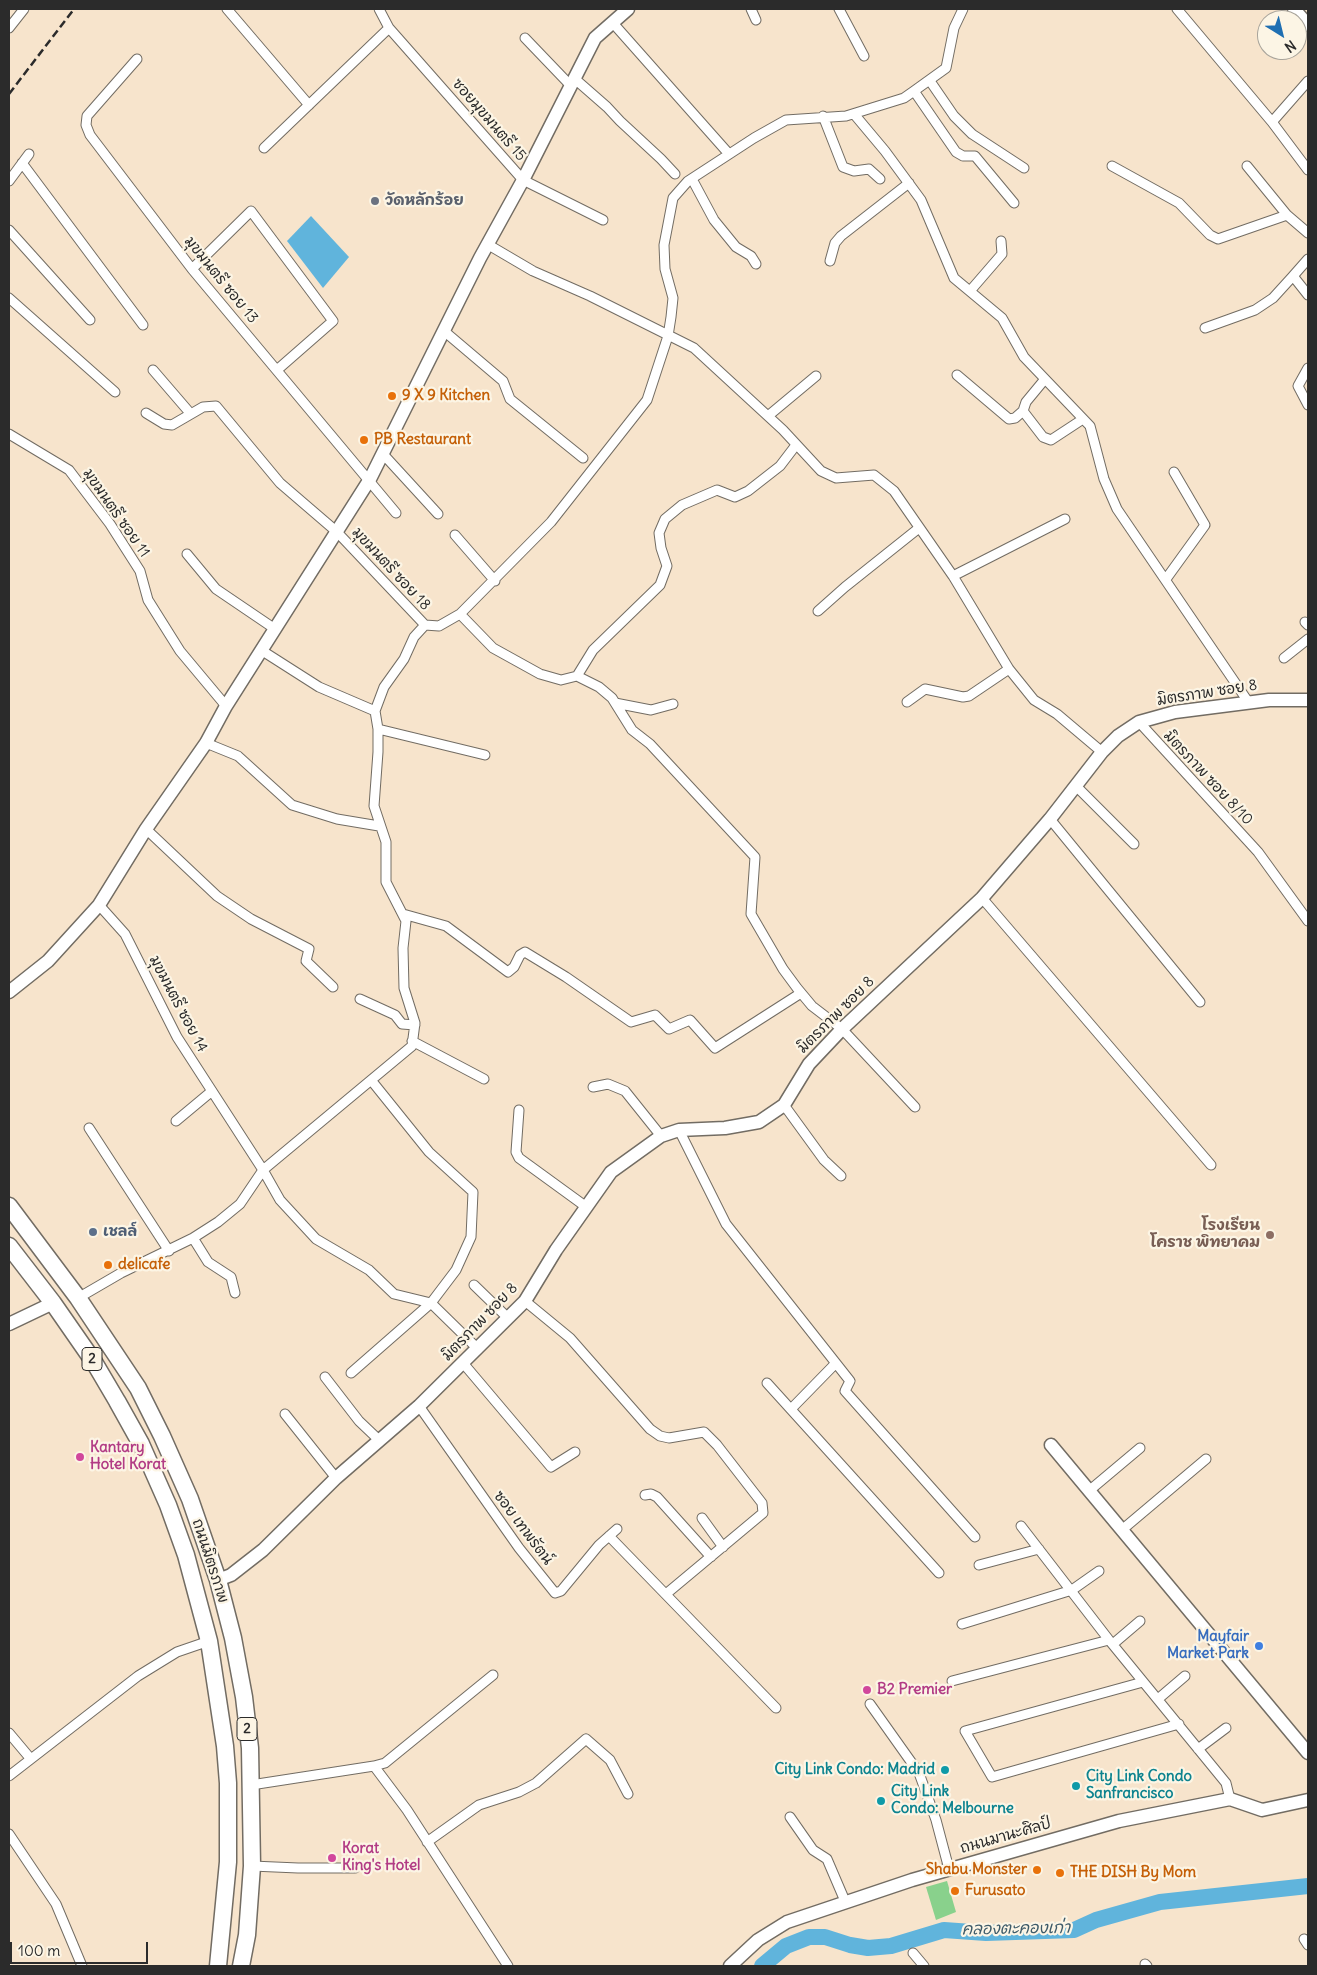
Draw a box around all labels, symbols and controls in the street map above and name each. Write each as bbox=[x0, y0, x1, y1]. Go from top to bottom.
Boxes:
north arrow bbox=[1257, 10, 1307, 60]
text: N bbox=[1281, 36, 1299, 56]
street label: ซอยมุขมนตรี 15 bbox=[448, 75, 530, 165]
place label: วัดหลักร้อย bbox=[385, 192, 464, 210]
marker: วัดหลักร้อย bbox=[369, 195, 381, 207]
street label: มุขมนตรี ซอย 13 bbox=[180, 233, 262, 327]
place label: 9 X 9 Kitchen bbox=[402, 387, 490, 405]
marker: 9 X 9 Kitchen bbox=[386, 390, 398, 402]
place label: PB Restaurant bbox=[374, 431, 471, 449]
marker: PB Restaurant bbox=[358, 434, 370, 446]
street label: มุขมนตรี ซอย 11 bbox=[79, 465, 153, 561]
street label: มุขมนตรี ซอย 18 bbox=[348, 524, 434, 614]
street label: มิตรภาพ ซอย 8 bbox=[1156, 676, 1258, 710]
street label: มิตรภาพ ซอย 8/10 bbox=[1160, 727, 1256, 829]
street label: มุขมนตรี ซอย 14 bbox=[145, 953, 211, 1055]
street label: มิตรภาพ ซอย 8 bbox=[794, 973, 878, 1057]
place label: โรงเรียน โคราช พิทยาคม bbox=[1150, 1217, 1260, 1252]
place label: เชลล์ bbox=[103, 1223, 137, 1241]
marker: เชลล์ bbox=[87, 1226, 99, 1238]
marker: โรงเรียน โคราช พิทยาคม bbox=[1264, 1229, 1276, 1241]
place label: delicafe bbox=[118, 1256, 170, 1274]
marker: delicafe bbox=[102, 1259, 114, 1271]
street label: มิตรภาพ ซอย 8 bbox=[438, 1279, 522, 1365]
road number: 2 bbox=[82, 1348, 102, 1370]
place label: Kantary Hotel Korat bbox=[90, 1439, 166, 1474]
marker: Kantary Hotel Korat bbox=[74, 1451, 86, 1463]
street label: ซอย เทพรัตน์ bbox=[489, 1488, 557, 1568]
street label: ถนนมิตรภาพ bbox=[188, 1517, 232, 1605]
place label: Mayfair Market Park bbox=[1167, 1628, 1249, 1663]
marker: Mayfair Market Park bbox=[1253, 1640, 1265, 1652]
place label: B2 Premier bbox=[877, 1681, 952, 1699]
marker: B2 Premier bbox=[861, 1684, 873, 1696]
road number: 2 bbox=[237, 1718, 257, 1740]
place label: City Link Condo: Madrid bbox=[774, 1761, 935, 1779]
marker: City Link Condo: Madrid bbox=[939, 1764, 951, 1776]
place label: City Link Condo Sanfrancisco bbox=[1086, 1768, 1192, 1803]
marker: City Link Condo Sanfrancisco bbox=[1070, 1780, 1082, 1792]
place label: City Link Condo: Melbourne bbox=[891, 1783, 1014, 1818]
marker: City Link Condo: Melbourne bbox=[875, 1795, 887, 1807]
street label: ถนนมานะศิลป์ bbox=[958, 1814, 1054, 1858]
place label: Korat King's Hotel bbox=[342, 1840, 420, 1875]
marker: Korat King's Hotel bbox=[326, 1852, 338, 1864]
place label: Shabu Monster bbox=[926, 1861, 1027, 1879]
marker: Shabu Monster bbox=[1031, 1864, 1043, 1876]
place label: THE DISH By Mom bbox=[1070, 1864, 1196, 1882]
marker: THE DISH By Mom bbox=[1054, 1867, 1066, 1879]
place label: Furusato bbox=[965, 1882, 1025, 1900]
marker: Furusato bbox=[949, 1885, 961, 1897]
water label: คลองตะคองเก่า bbox=[962, 1918, 1070, 1940]
scale bar bbox=[12, 1932, 150, 1964]
text: 100 m bbox=[18, 1941, 60, 1960]

